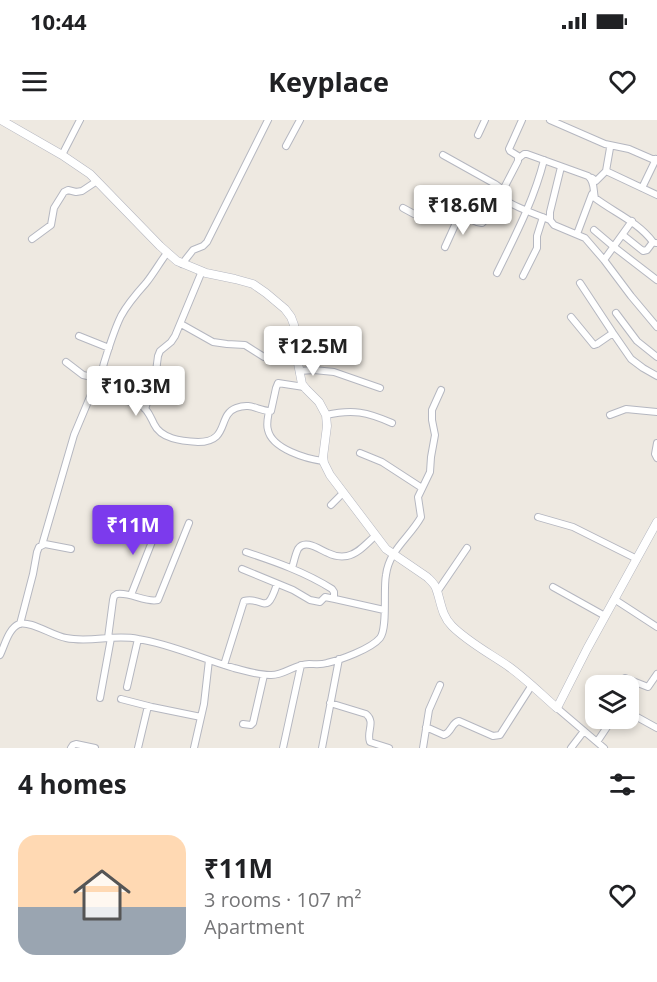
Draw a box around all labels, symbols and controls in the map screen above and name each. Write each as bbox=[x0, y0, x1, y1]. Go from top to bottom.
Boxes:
text: 10:44 bbox=[30, 6, 87, 36]
text: Keyplace bbox=[268, 63, 389, 100]
icon: menu bbox=[18, 65, 51, 98]
icon: heart bbox=[606, 65, 639, 98]
pin: ₹18.6M bbox=[414, 185, 512, 236]
text: ₹18.6M bbox=[428, 191, 498, 218]
pin: ₹12.5M bbox=[264, 326, 362, 377]
text: ₹12.5M bbox=[278, 332, 348, 359]
pin: ₹10.3M bbox=[87, 366, 185, 417]
text: ₹10.3M bbox=[101, 372, 171, 399]
pin: ₹11M bbox=[97, 505, 169, 556]
text: ₹11M bbox=[106, 511, 160, 538]
map controls bbox=[585, 675, 639, 729]
button: layers bbox=[585, 675, 639, 729]
text: 4 homes bbox=[18, 766, 127, 802]
icon: filters bbox=[606, 768, 639, 801]
text: ₹11M bbox=[204, 850, 273, 886]
icon: home bbox=[66, 859, 138, 931]
icon: heart bbox=[606, 879, 639, 912]
text: 3 rooms · 107 m² bbox=[204, 886, 362, 913]
text: Apartment bbox=[204, 913, 304, 940]

